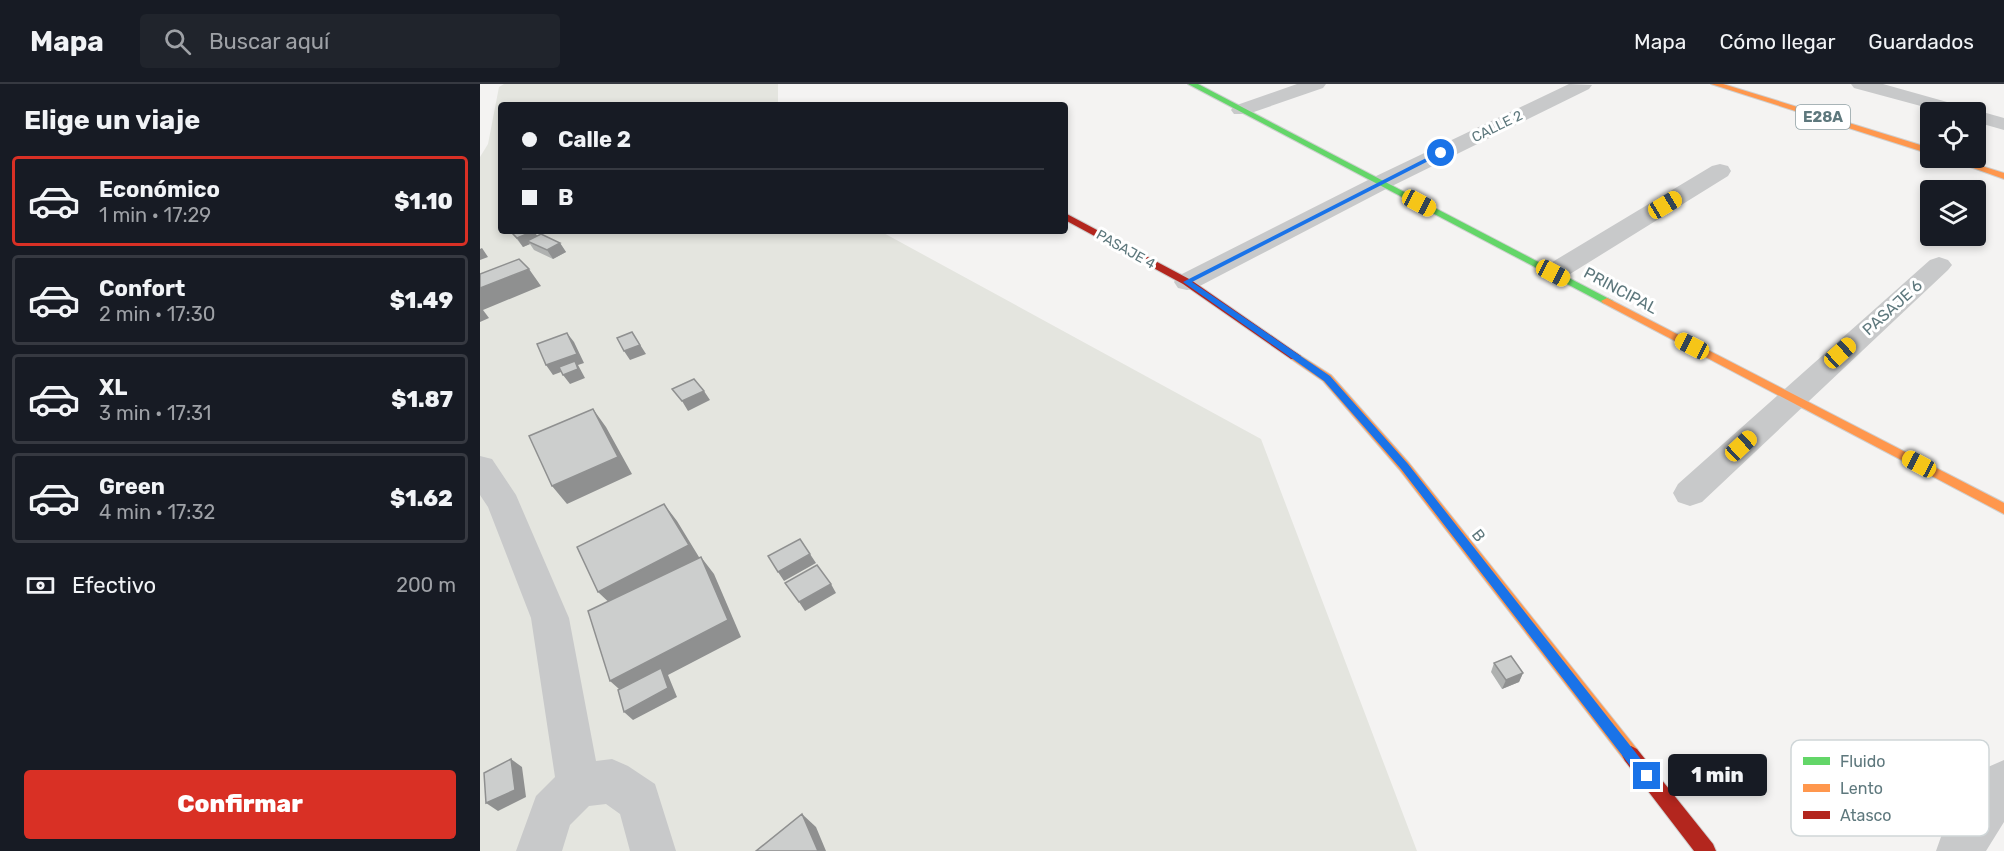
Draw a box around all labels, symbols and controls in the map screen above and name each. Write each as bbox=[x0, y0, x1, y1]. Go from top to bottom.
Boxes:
search box bbox=[140, 14, 560, 68]
text: Mapa bbox=[30, 25, 104, 58]
icon: search bbox=[161, 25, 194, 58]
text: Buscar aquí bbox=[209, 28, 329, 55]
text: Mapa bbox=[1634, 29, 1686, 54]
text: Cómo llegar bbox=[1719, 29, 1835, 54]
text: Guardados bbox=[1868, 29, 1974, 54]
map controls bbox=[1920, 102, 1986, 246]
button: locate bbox=[1920, 102, 1986, 168]
text: Elige un viaje bbox=[24, 104, 200, 136]
road number: E28A bbox=[1796, 105, 1850, 129]
street label: CALLE 2 bbox=[1469, 107, 1525, 146]
text: Calle 2 bbox=[558, 126, 631, 153]
route start bbox=[1427, 139, 1454, 166]
icon: car bbox=[27, 174, 81, 228]
text: Económico bbox=[99, 176, 220, 203]
button: layers bbox=[1920, 180, 1986, 246]
text: B bbox=[558, 184, 574, 211]
car bbox=[1399, 187, 1439, 219]
text: $1.10 bbox=[394, 188, 453, 215]
car bbox=[1645, 188, 1685, 222]
text: 1 min · 17:29 bbox=[99, 203, 211, 227]
street label: PASAJE 4 bbox=[1093, 226, 1159, 273]
car bbox=[1533, 257, 1573, 289]
street label: PRINCIPAL bbox=[1581, 263, 1661, 318]
icon: car bbox=[27, 273, 81, 327]
text: Confort bbox=[99, 275, 185, 302]
street label: PASAJE 6 bbox=[1858, 275, 1926, 339]
text: $1.49 bbox=[390, 287, 453, 314]
text: 2 min · 17:30 bbox=[99, 302, 215, 326]
car bbox=[1672, 330, 1712, 362]
car bbox=[1821, 334, 1859, 372]
icon: car bbox=[27, 372, 81, 426]
text: XL bbox=[99, 374, 127, 401]
text: $1.87 bbox=[391, 386, 453, 413]
text: 3 min · 17:31 bbox=[99, 401, 211, 425]
car bbox=[1722, 427, 1760, 465]
car bbox=[1899, 448, 1939, 480]
icon: car bbox=[27, 471, 81, 525]
text: Green bbox=[99, 473, 165, 500]
text: $1.62 bbox=[390, 485, 453, 512]
text: 4 min · 17:32 bbox=[99, 500, 215, 524]
street label: B bbox=[1468, 525, 1489, 545]
icon: cash bbox=[24, 569, 57, 602]
text: Efectivo bbox=[72, 572, 156, 599]
text: 200 m bbox=[396, 573, 456, 597]
legend bbox=[1791, 740, 1989, 836]
text: Fluido bbox=[1840, 752, 1885, 771]
callout: 1 min bbox=[1668, 755, 1767, 797]
route end bbox=[1633, 762, 1660, 789]
text: 1 min bbox=[1691, 763, 1744, 787]
button: Confirmar bbox=[24, 770, 456, 839]
text: Lento bbox=[1840, 779, 1883, 798]
text: Atasco bbox=[1840, 806, 1892, 825]

